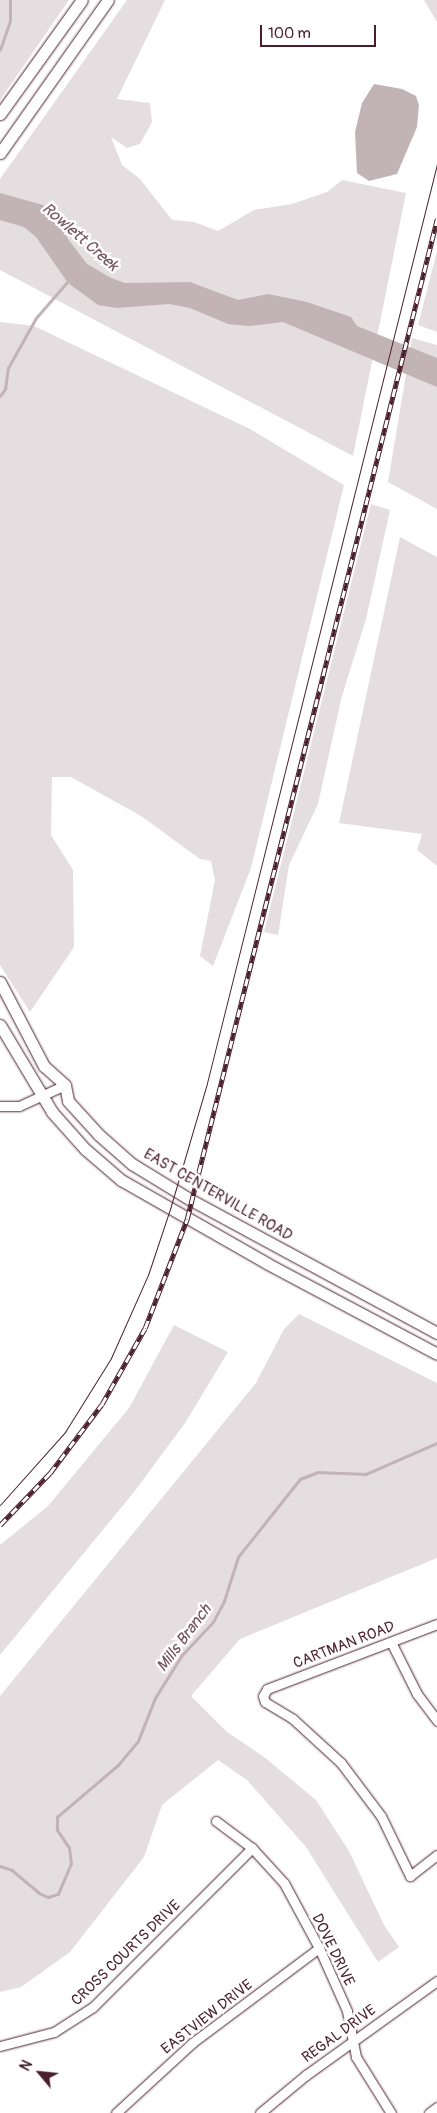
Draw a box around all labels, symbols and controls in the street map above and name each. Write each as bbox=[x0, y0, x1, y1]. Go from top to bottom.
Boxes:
scale bar bbox=[262, 15, 378, 47]
text: 100 m bbox=[268, 24, 311, 43]
water label: Rowlett Creek bbox=[38, 199, 122, 275]
street label: EAST CENTERVILLE ROAD bbox=[140, 1145, 296, 1245]
water label: Mills Branch bbox=[153, 1601, 215, 1675]
street label: CARTMAN ROAD bbox=[291, 1617, 397, 1673]
street label: CROSS COURTS DRIVE bbox=[68, 1896, 184, 2010]
street label: DOVE DRIVE bbox=[308, 1911, 358, 1989]
street label: EASTVIEW DRIVE bbox=[158, 1976, 256, 2058]
street label: REGAL DRIVE bbox=[299, 2001, 379, 2067]
north arrow bbox=[15, 2048, 65, 2098]
text: N bbox=[17, 2058, 36, 2074]

